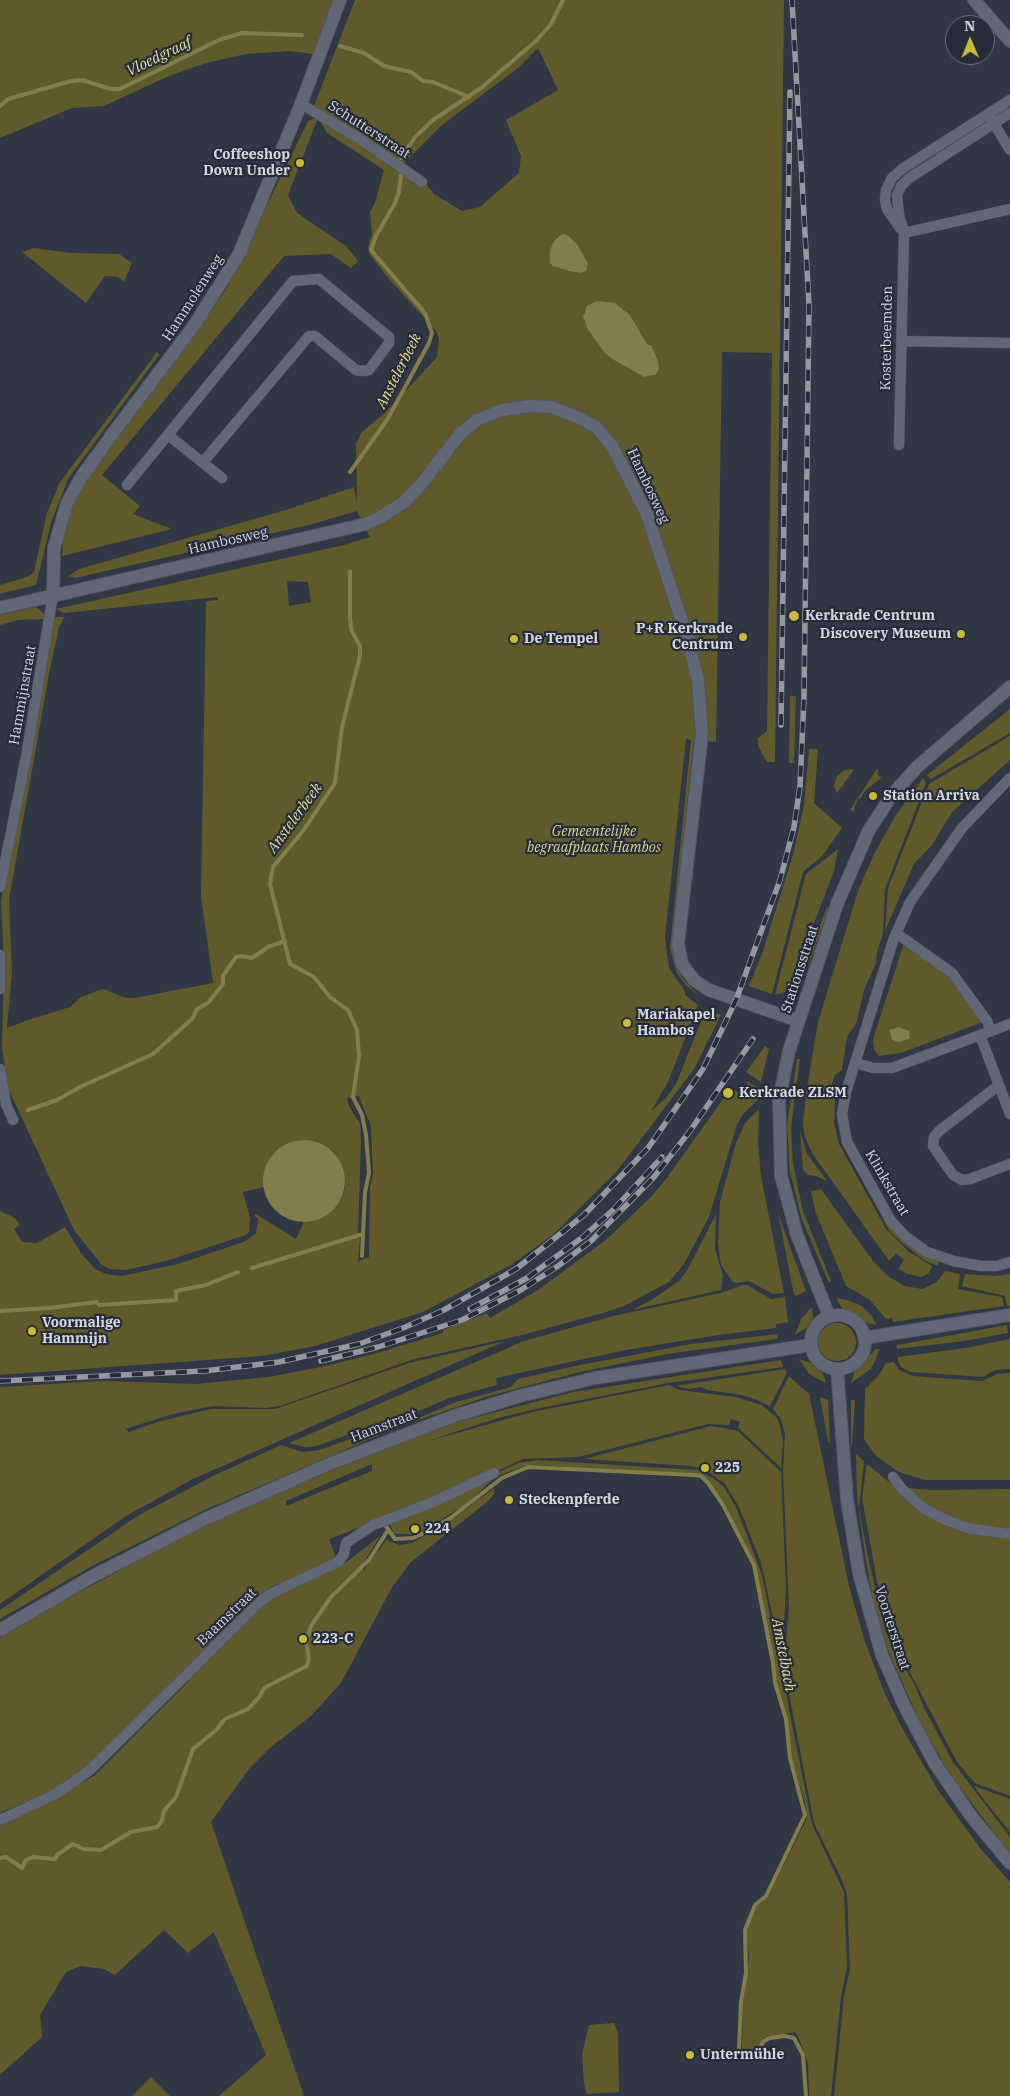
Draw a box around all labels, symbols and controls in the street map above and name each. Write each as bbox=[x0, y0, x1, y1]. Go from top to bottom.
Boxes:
north arrow bbox=[945, 15, 995, 65]
text: N bbox=[964, 17, 975, 35]
water label: Vloedgraaf bbox=[124, 34, 194, 80]
street label: Schutterstraat bbox=[325, 97, 413, 163]
place label: Coffeeshop Down Under bbox=[203, 147, 290, 180]
marker: Coffeeshop Down Under bbox=[294, 157, 306, 169]
street label: Hammolenweg bbox=[159, 252, 227, 344]
street label: Kosterbeemden bbox=[878, 286, 896, 390]
water label: Anstelerbeek bbox=[372, 330, 426, 412]
street label: Hambosweg bbox=[623, 446, 673, 526]
street label: Hambosweg bbox=[187, 524, 269, 558]
place label: Kerkrade Centrum bbox=[805, 608, 935, 624]
marker: Kerkrade Centrum bbox=[787, 609, 801, 623]
place label: P+R Kerkrade Centrum bbox=[636, 621, 733, 654]
place label: Discovery Museum bbox=[820, 626, 951, 642]
marker: Discovery Museum bbox=[955, 628, 967, 640]
place label: De Tempel bbox=[524, 631, 598, 647]
marker: P+R Kerkrade Centrum bbox=[737, 631, 749, 643]
marker: De Tempel bbox=[508, 633, 520, 645]
street label: Hammijnstraat bbox=[6, 644, 40, 746]
water label: Anstelerbeek bbox=[264, 780, 326, 856]
place label: Station Arriva bbox=[883, 788, 980, 804]
marker: Station Arriva bbox=[867, 790, 879, 802]
park label: Gemeentelijke begraafplaats Hambos bbox=[527, 824, 661, 856]
street label: Stationsstraat bbox=[778, 923, 822, 1015]
place label: Mariakapel Hambos bbox=[637, 1007, 715, 1040]
marker: Mariakapel Hambos bbox=[621, 1017, 633, 1029]
place label: Kerkrade ZLSM bbox=[739, 1085, 847, 1101]
marker: Kerkrade ZLSM bbox=[721, 1086, 735, 1100]
street label: Klinkstraat bbox=[861, 1147, 913, 1219]
place label: Voormalige Hammijn bbox=[42, 1315, 121, 1348]
marker: Voormalige Hammijn bbox=[26, 1325, 38, 1337]
street label: Hamstraat bbox=[348, 1406, 420, 1446]
place label: 225 bbox=[715, 1460, 740, 1476]
marker: 225 bbox=[699, 1462, 711, 1474]
place label: Steckenpferde bbox=[519, 1492, 620, 1508]
marker: Steckenpferde bbox=[503, 1494, 515, 1506]
place label: 224 bbox=[425, 1521, 450, 1537]
marker: 224 bbox=[409, 1523, 421, 1535]
street label: Voorterstraat bbox=[871, 1584, 913, 1672]
street label: Baamstraat bbox=[194, 1585, 260, 1649]
water label: Amstelbach bbox=[767, 1617, 799, 1693]
place label: 223-C bbox=[313, 1631, 353, 1647]
marker: 223-C bbox=[297, 1633, 309, 1645]
place label: Untermühle bbox=[700, 2047, 784, 2063]
marker: Untermühle bbox=[684, 2049, 696, 2061]

